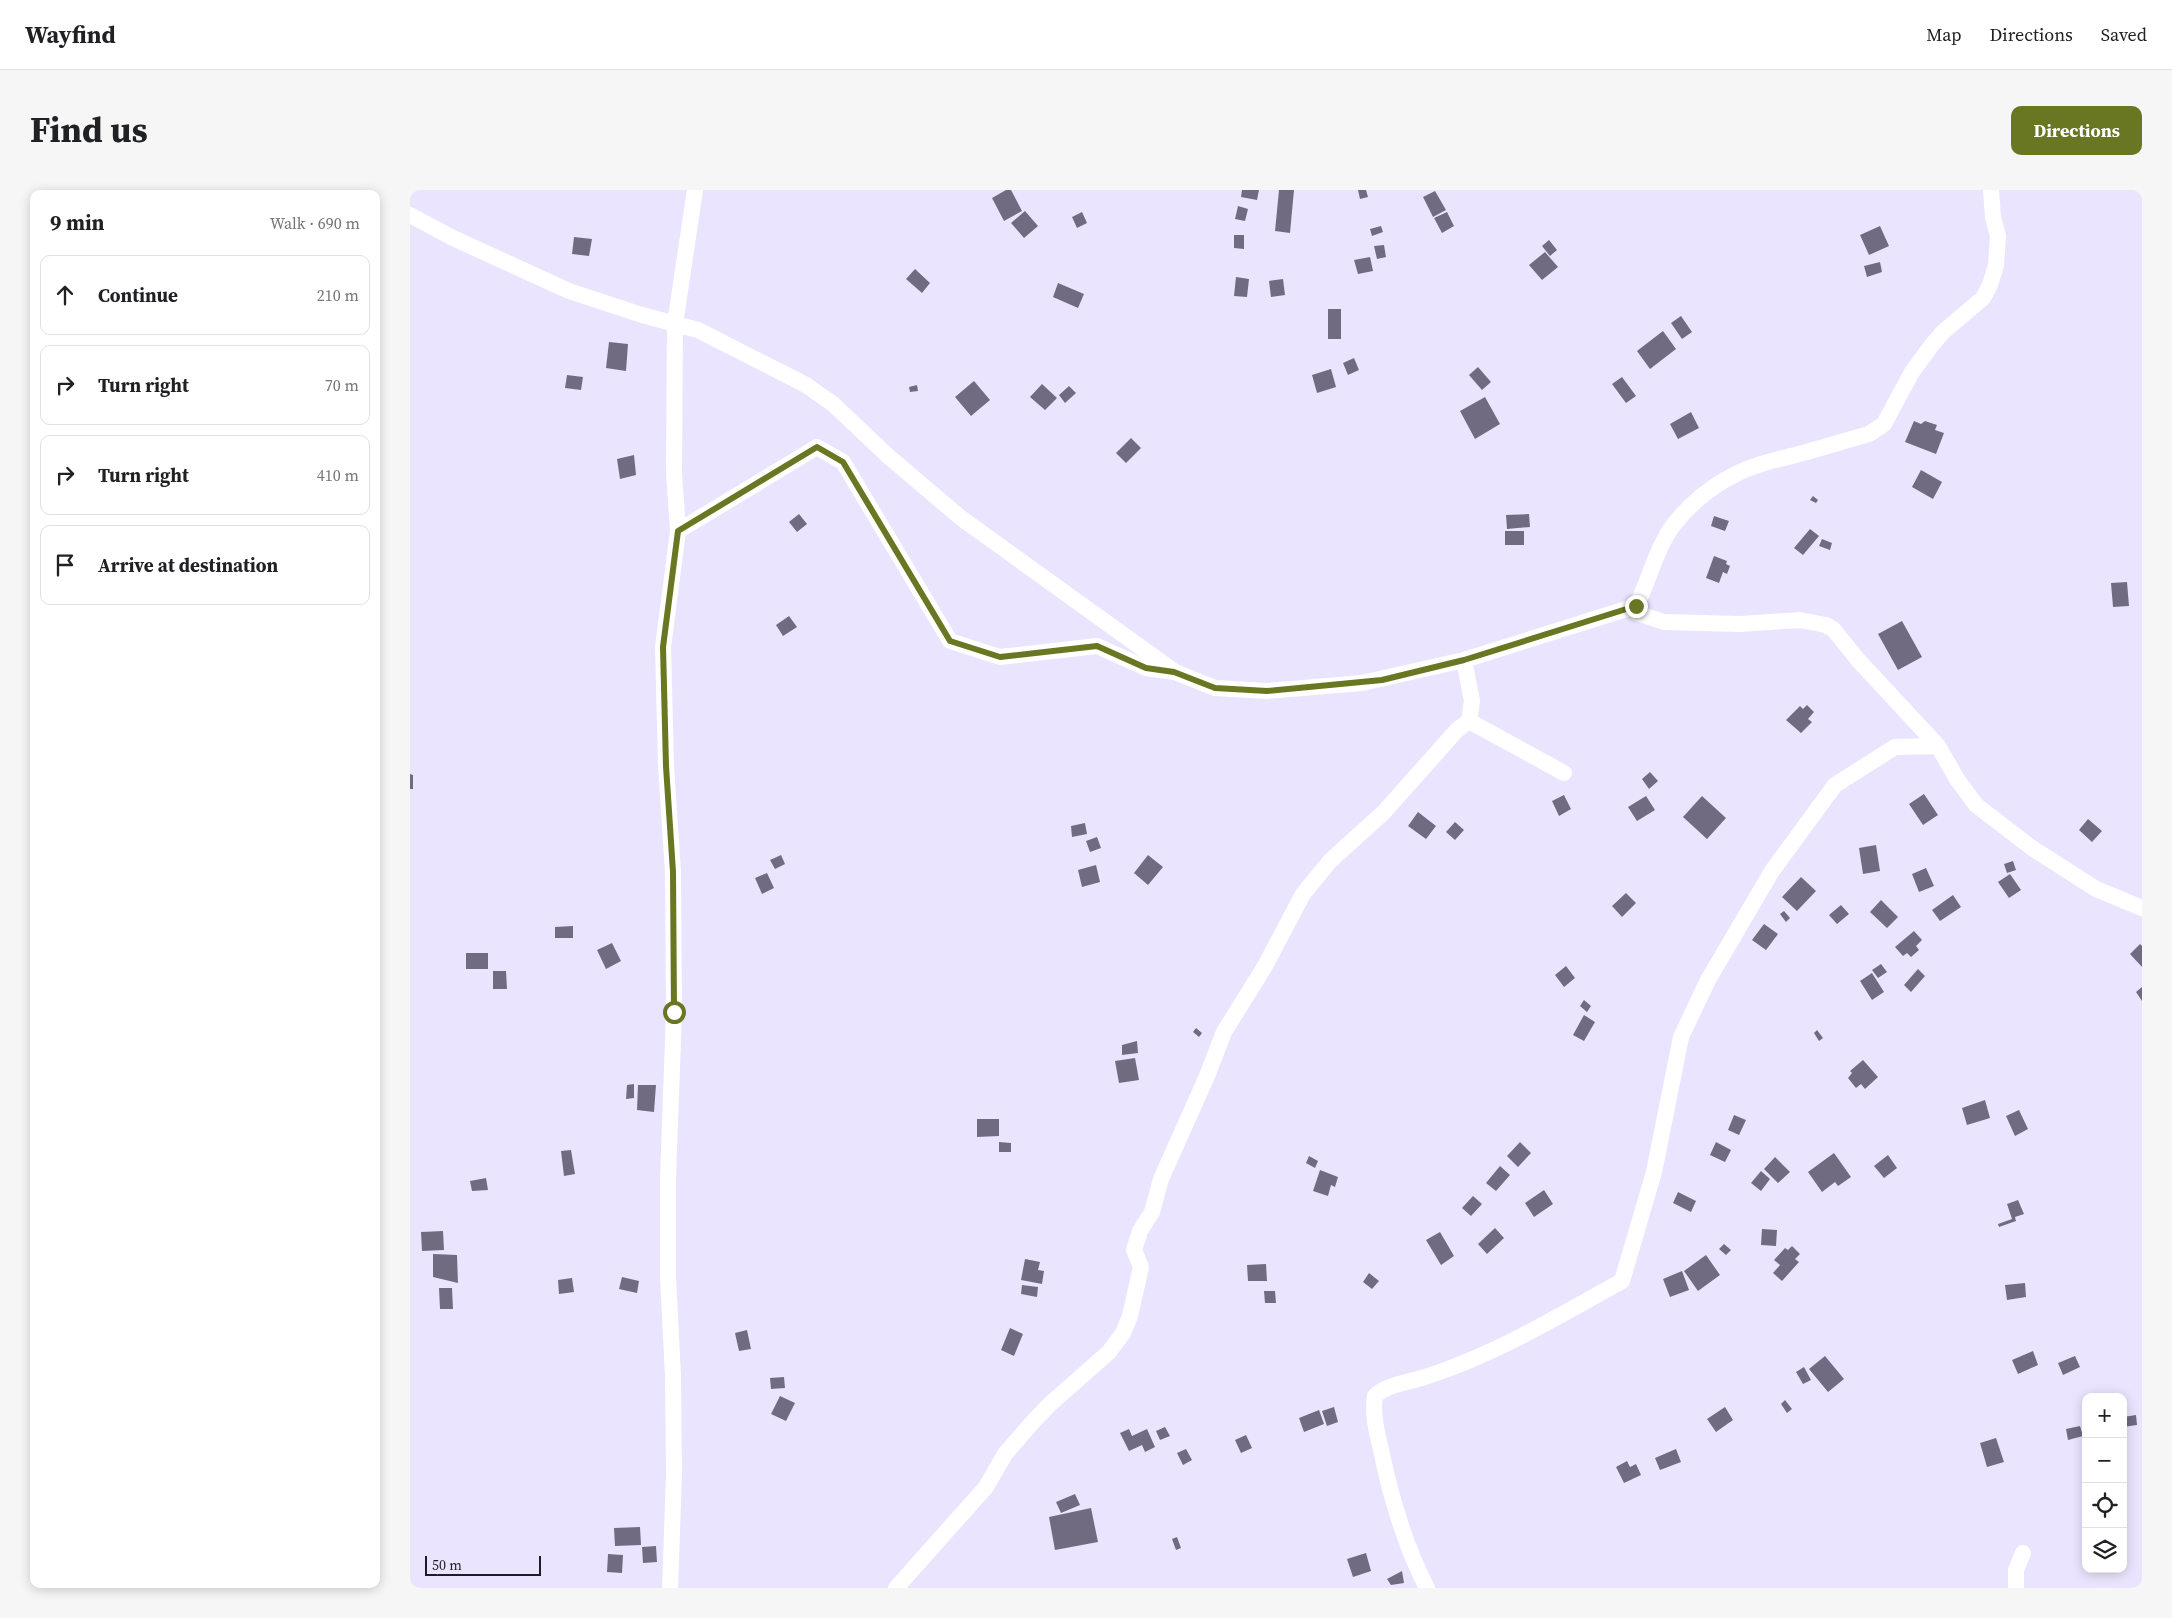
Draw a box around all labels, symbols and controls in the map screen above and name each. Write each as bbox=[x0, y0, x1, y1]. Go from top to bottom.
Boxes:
text: Wayfind bbox=[25, 18, 116, 51]
text: Map bbox=[1926, 22, 1962, 47]
text: Directions bbox=[1990, 22, 2073, 47]
text: Saved bbox=[2101, 22, 2147, 47]
text: Find us bbox=[30, 106, 148, 154]
button: Directions bbox=[2011, 106, 2142, 155]
text: 9 min bbox=[50, 208, 105, 237]
text: Walk · 690 m bbox=[270, 212, 360, 234]
icon: ahead bbox=[51, 281, 79, 309]
text: Continue bbox=[98, 282, 178, 308]
text: 210 m bbox=[317, 284, 359, 306]
icon: right bbox=[51, 371, 79, 399]
text: Turn right bbox=[98, 372, 189, 398]
text: 70 m bbox=[325, 374, 359, 396]
icon: right bbox=[51, 461, 79, 489]
text: Turn right bbox=[98, 462, 189, 488]
text: 410 m bbox=[317, 464, 359, 486]
icon: arrive bbox=[51, 551, 79, 579]
text: Arrive at destination bbox=[98, 552, 278, 578]
route end bbox=[1625, 595, 1648, 618]
route start bbox=[663, 1001, 686, 1024]
map controls bbox=[2082, 1393, 2127, 1573]
button: + bbox=[2082, 1393, 2127, 1438]
button: − bbox=[2082, 1438, 2127, 1483]
button: locate bbox=[2082, 1483, 2127, 1528]
button: layers bbox=[2082, 1528, 2127, 1573]
scale bar bbox=[425, 1553, 541, 1576]
text: 50 m bbox=[432, 1555, 462, 1575]

